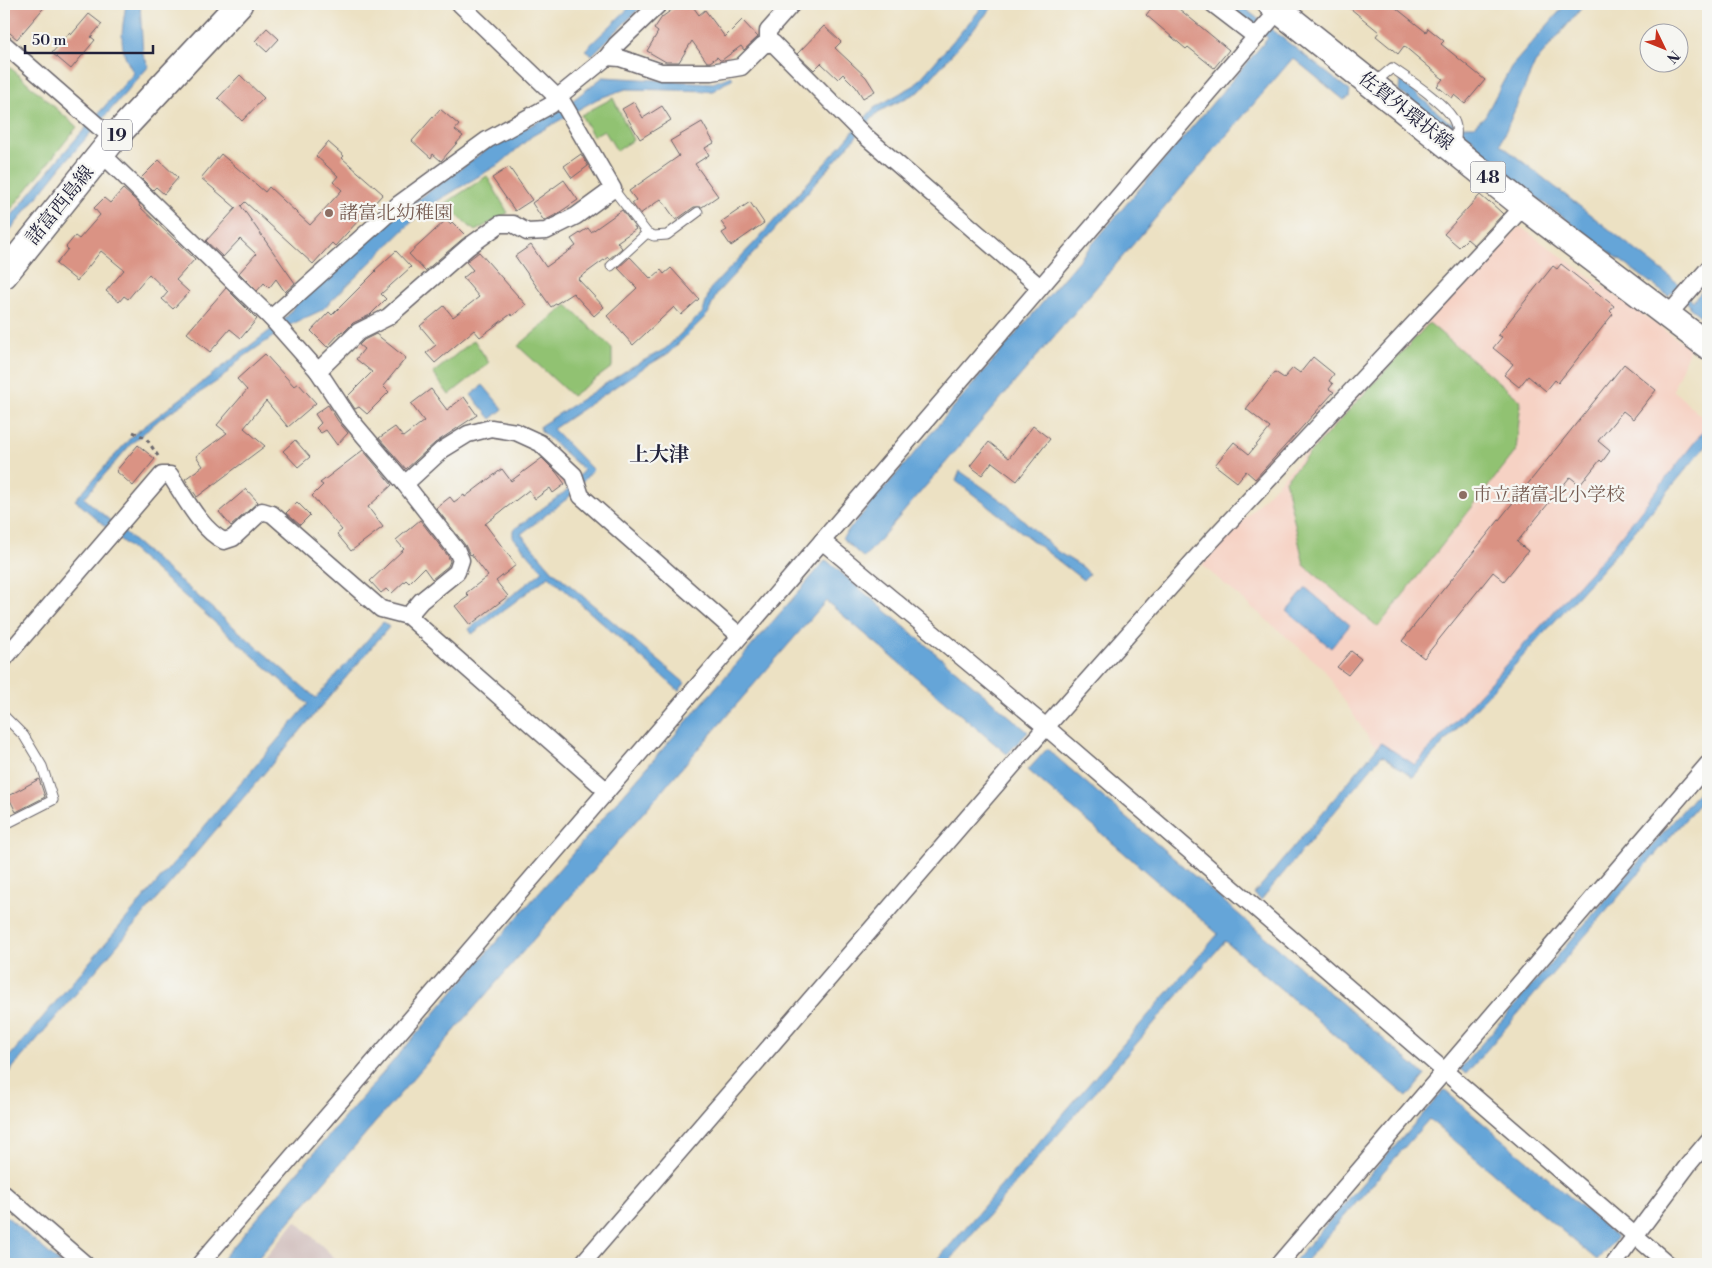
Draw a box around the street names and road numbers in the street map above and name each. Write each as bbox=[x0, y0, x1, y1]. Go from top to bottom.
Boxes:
street label: 佐賀外環状線 bbox=[1354, 66, 1458, 156]
road number: 19 bbox=[102, 120, 132, 150]
street label: 諸富西島線 bbox=[21, 161, 99, 249]
road number: 48 bbox=[1470, 162, 1506, 192]

